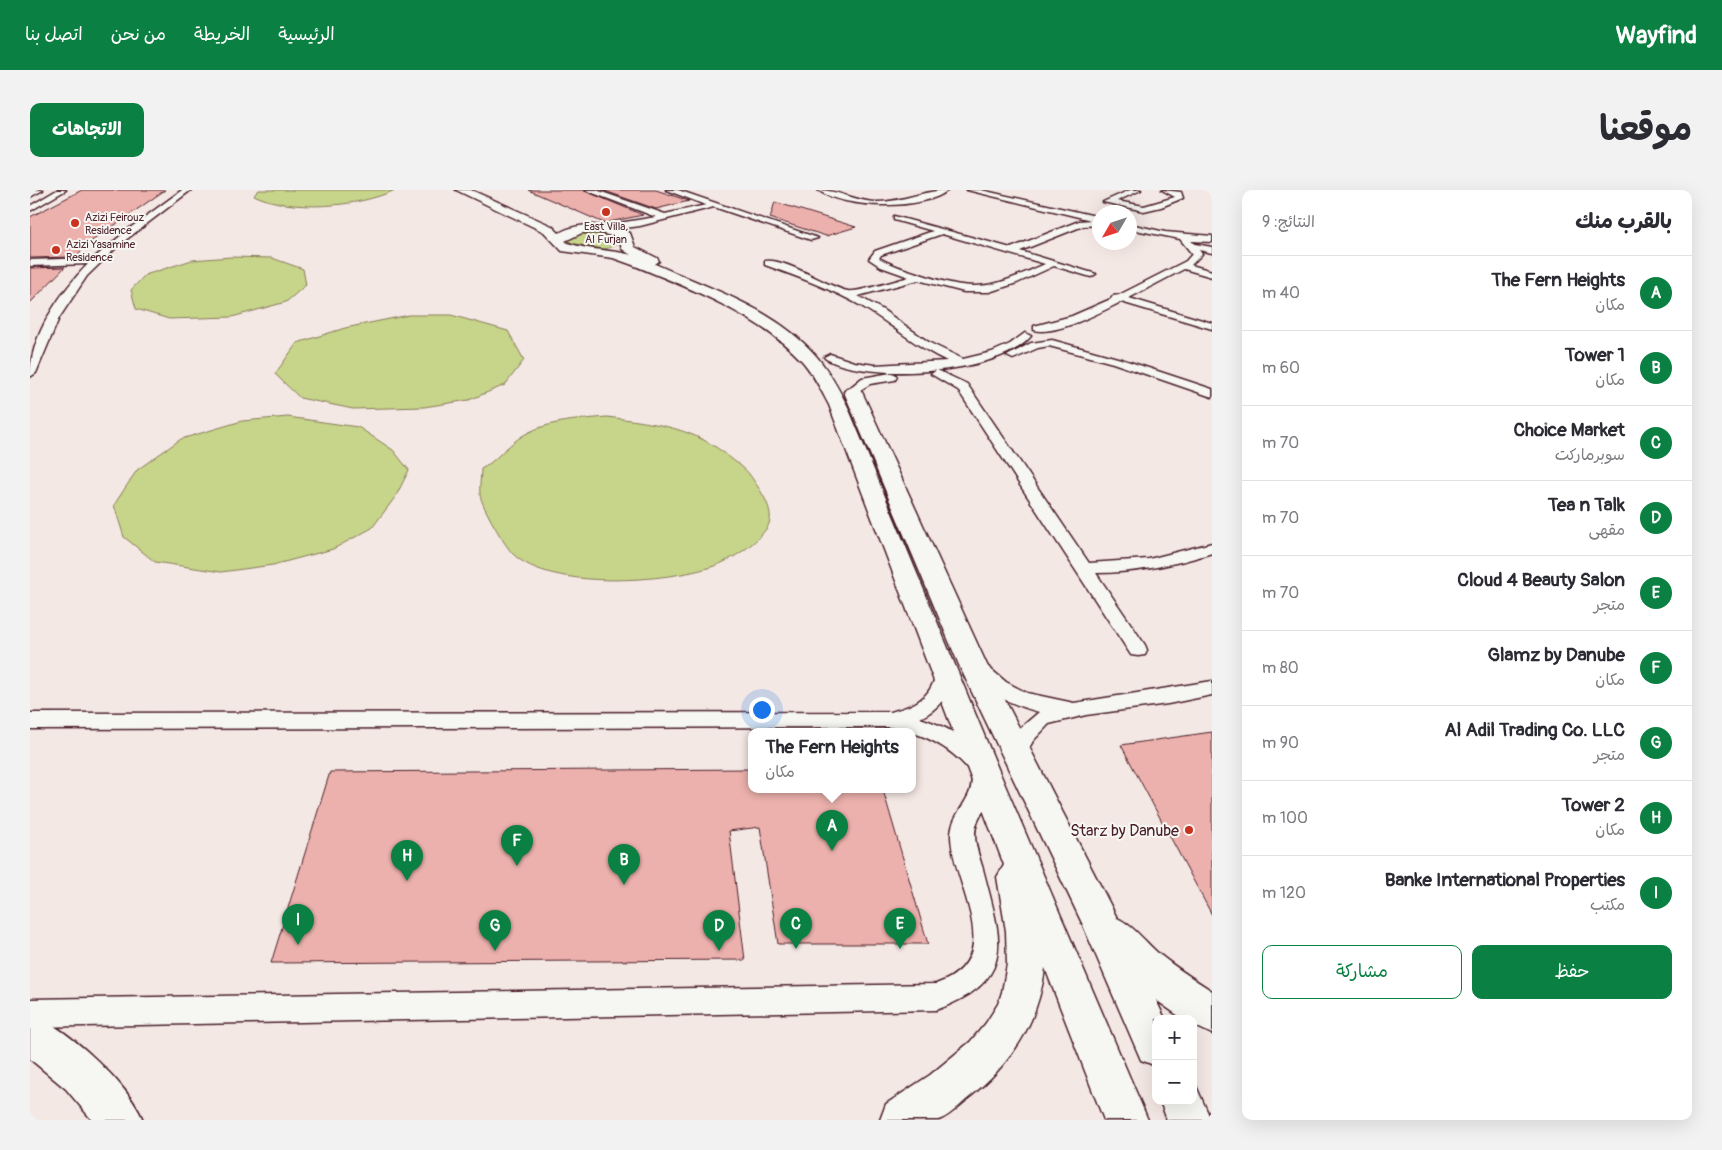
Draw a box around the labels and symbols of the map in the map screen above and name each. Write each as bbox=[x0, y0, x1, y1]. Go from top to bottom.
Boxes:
north arrow bbox=[1092, 205, 1137, 250]
marker: East Villa, Al Furjan bbox=[600, 206, 612, 218]
place label: Azizi Feirouz Residence bbox=[85, 211, 145, 237]
marker: Azizi Feirouz Residence bbox=[69, 217, 81, 229]
place label: East Villa, Al Furjan bbox=[584, 220, 628, 246]
place label: Azizi Yasamine Residence bbox=[66, 238, 136, 264]
marker: Azizi Yasamine Residence bbox=[50, 244, 62, 256]
your location bbox=[749, 697, 775, 723]
pin: A bbox=[816, 810, 848, 851]
place label: Starz by Danube bbox=[1070, 821, 1179, 841]
marker: Starz by Danube bbox=[1183, 824, 1195, 836]
pin: F bbox=[501, 825, 533, 866]
pin: H bbox=[391, 840, 423, 881]
pin: B bbox=[608, 844, 640, 885]
pin: I bbox=[282, 904, 314, 945]
pin: C bbox=[780, 908, 812, 949]
pin: E bbox=[884, 908, 916, 949]
pin: G bbox=[479, 910, 511, 951]
pin: D bbox=[703, 910, 735, 951]

